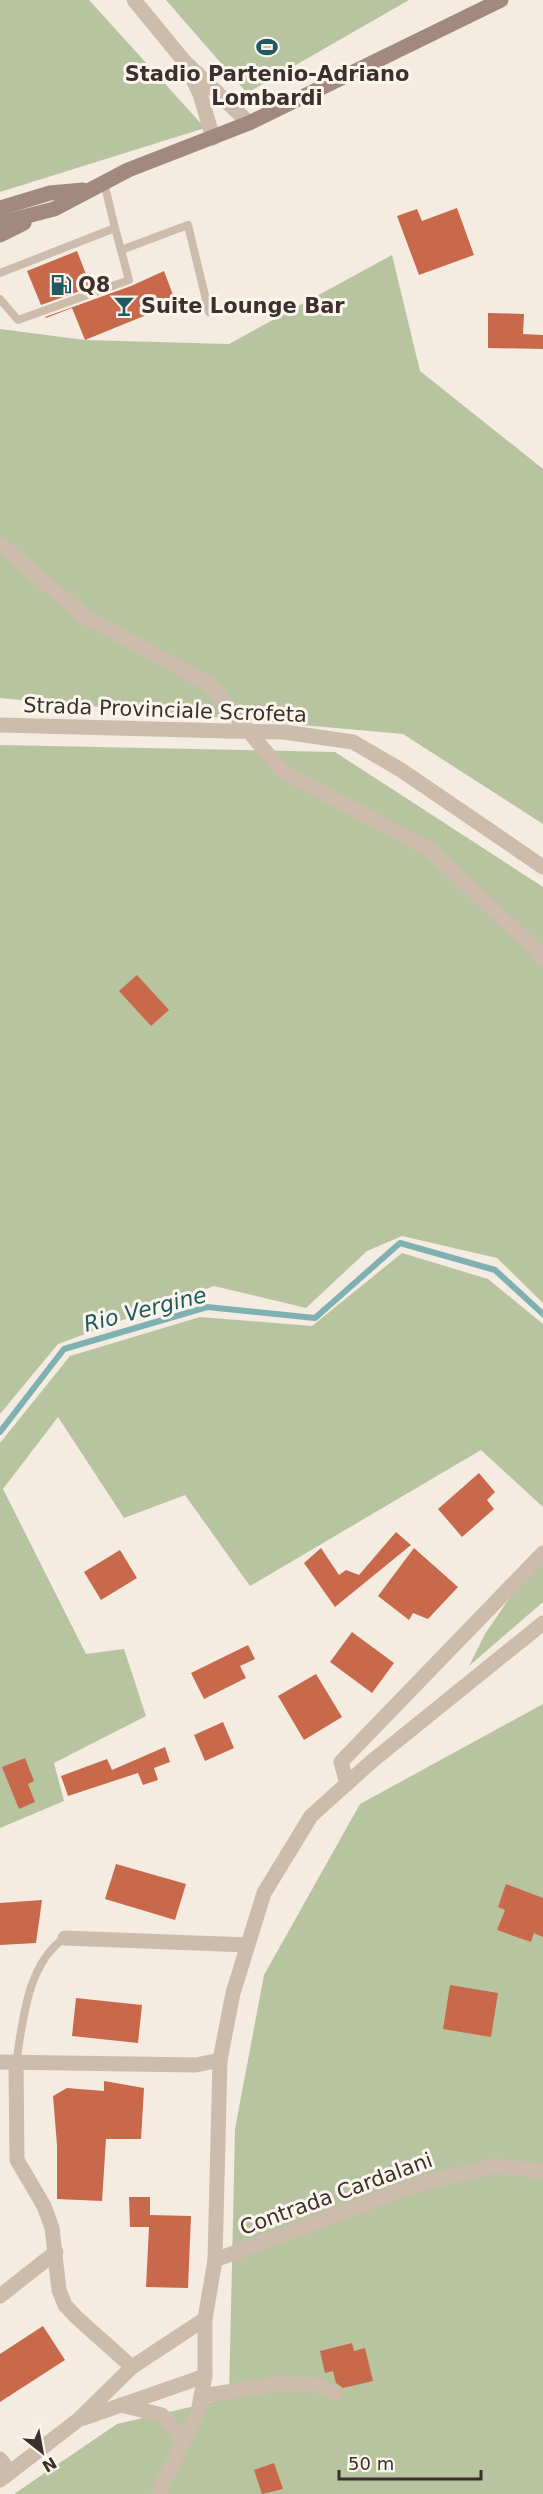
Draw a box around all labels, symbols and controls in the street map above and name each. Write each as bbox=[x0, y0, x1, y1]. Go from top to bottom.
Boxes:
sports icon: Stadio Partenio-Adriano Lombardi bbox=[255, 35, 279, 59]
place label: Stadio Partenio-Adriano Lombardi bbox=[125, 62, 409, 110]
fuel station icon: Q8 bbox=[49, 273, 73, 297]
place label: Q8 bbox=[78, 273, 110, 297]
bar icon: Suite Lounge Bar bbox=[112, 294, 136, 318]
place label: Suite Lounge Bar bbox=[141, 294, 345, 318]
street label: Strada Provinciale Scrofeta bbox=[23, 693, 307, 727]
water label: Rio Vergine bbox=[81, 1282, 209, 1337]
street label: Contrada Cardalani bbox=[236, 2148, 436, 2240]
north arrow bbox=[12, 2422, 72, 2482]
scale bar bbox=[339, 2443, 482, 2481]
text: N bbox=[39, 2453, 60, 2476]
text: 50 m bbox=[348, 2453, 394, 2474]

